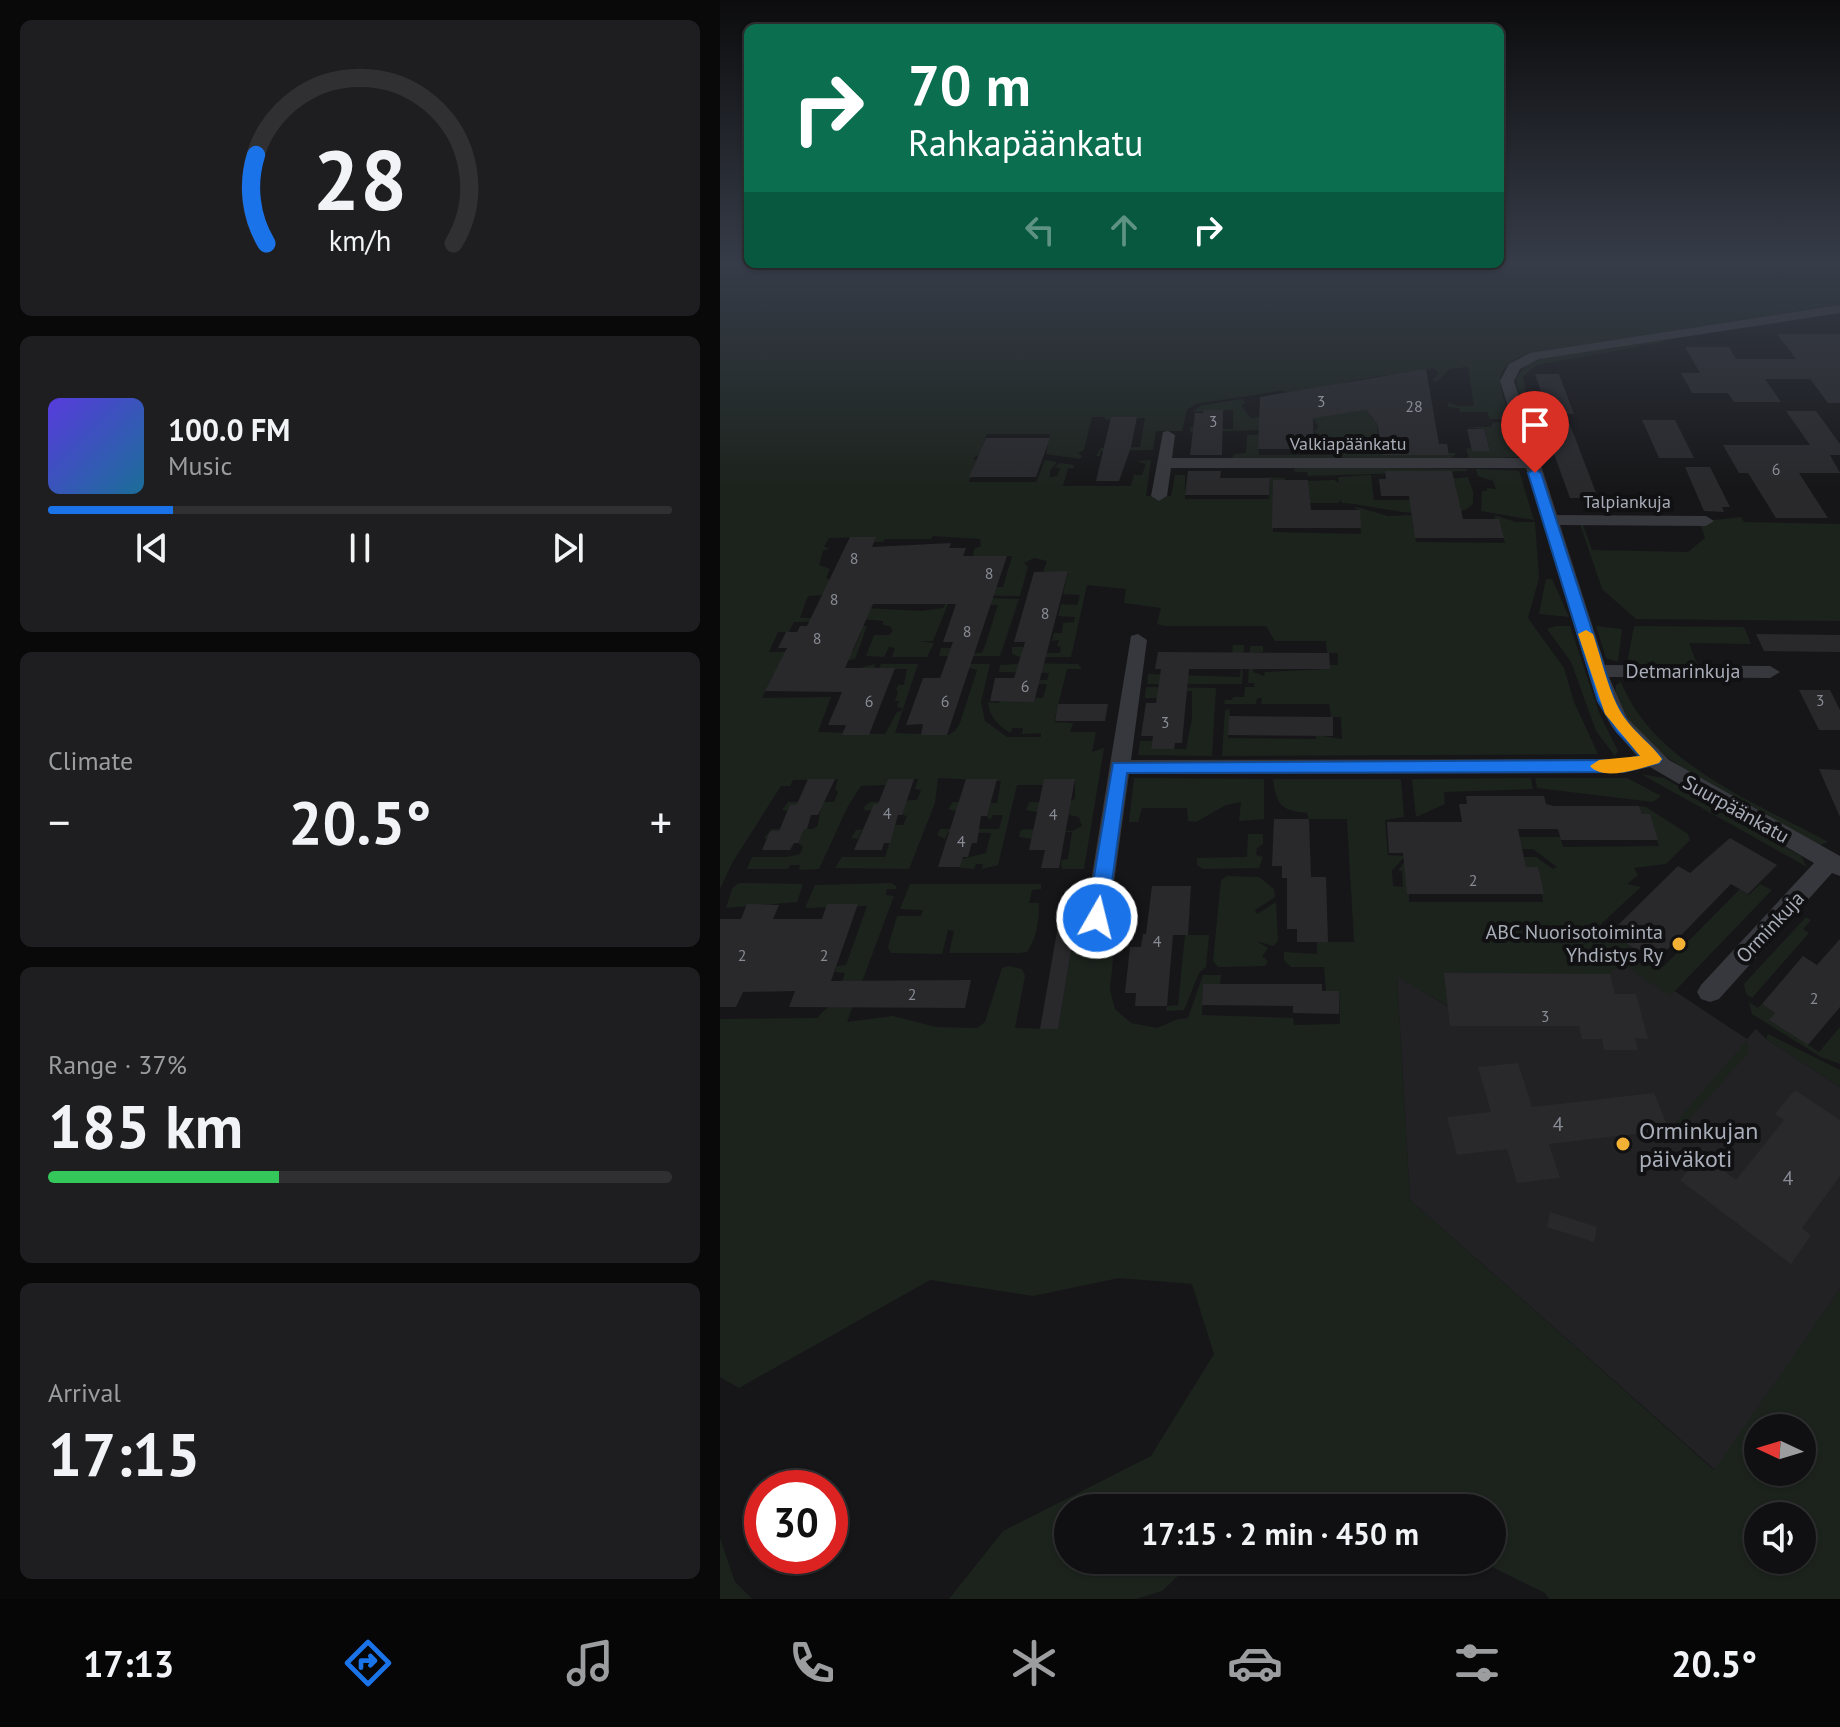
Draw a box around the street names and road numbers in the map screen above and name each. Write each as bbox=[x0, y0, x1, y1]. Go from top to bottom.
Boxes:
street label: Valkiapäänkatu bbox=[1289, 432, 1406, 455]
street label: Talpiankuja bbox=[1583, 490, 1671, 513]
street label: Detmarinkuja bbox=[1626, 658, 1740, 684]
street label: Suurpäänkatu bbox=[1678, 769, 1794, 849]
street label: Orminkuja bbox=[1730, 886, 1810, 968]

